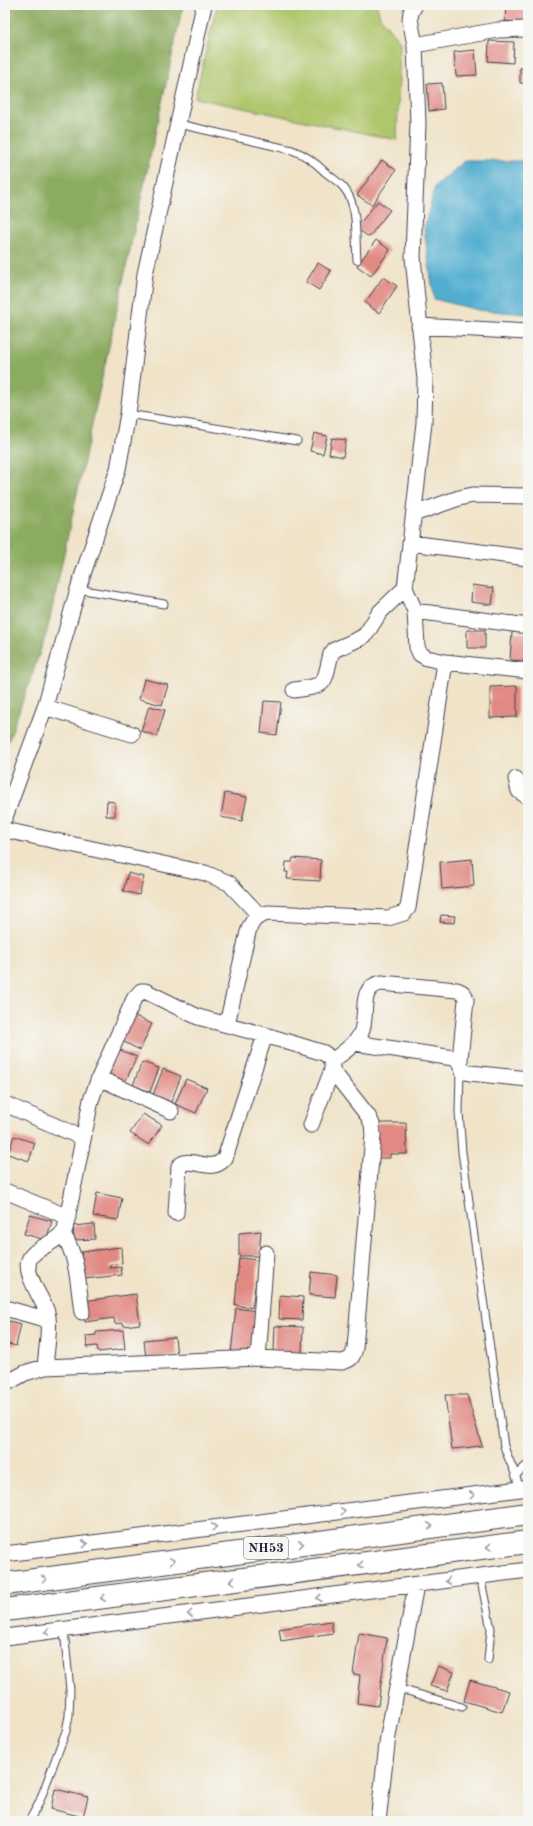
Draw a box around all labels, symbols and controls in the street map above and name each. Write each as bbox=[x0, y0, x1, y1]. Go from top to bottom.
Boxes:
one-way arrow bbox=[469, 1491, 475, 1500]
one-way arrow bbox=[340, 1507, 346, 1516]
one-way arrow bbox=[427, 1522, 433, 1531]
one-way arrow bbox=[211, 1523, 217, 1532]
road number: NH53 bbox=[244, 1537, 288, 1559]
one-way arrow bbox=[298, 1539, 304, 1548]
one-way arrow bbox=[82, 1540, 88, 1549]
one-way arrow bbox=[486, 1542, 492, 1551]
one-way arrow bbox=[169, 1557, 175, 1566]
one-way arrow bbox=[357, 1560, 364, 1569]
one-way arrow bbox=[41, 1575, 47, 1584]
one-way arrow bbox=[229, 1576, 235, 1585]
one-way arrow bbox=[445, 1576, 451, 1585]
one-way arrow bbox=[100, 1593, 106, 1602]
one-way arrow bbox=[316, 1593, 322, 1602]
one-way arrow bbox=[187, 1609, 193, 1618]
one-way arrow bbox=[44, 1627, 50, 1636]

